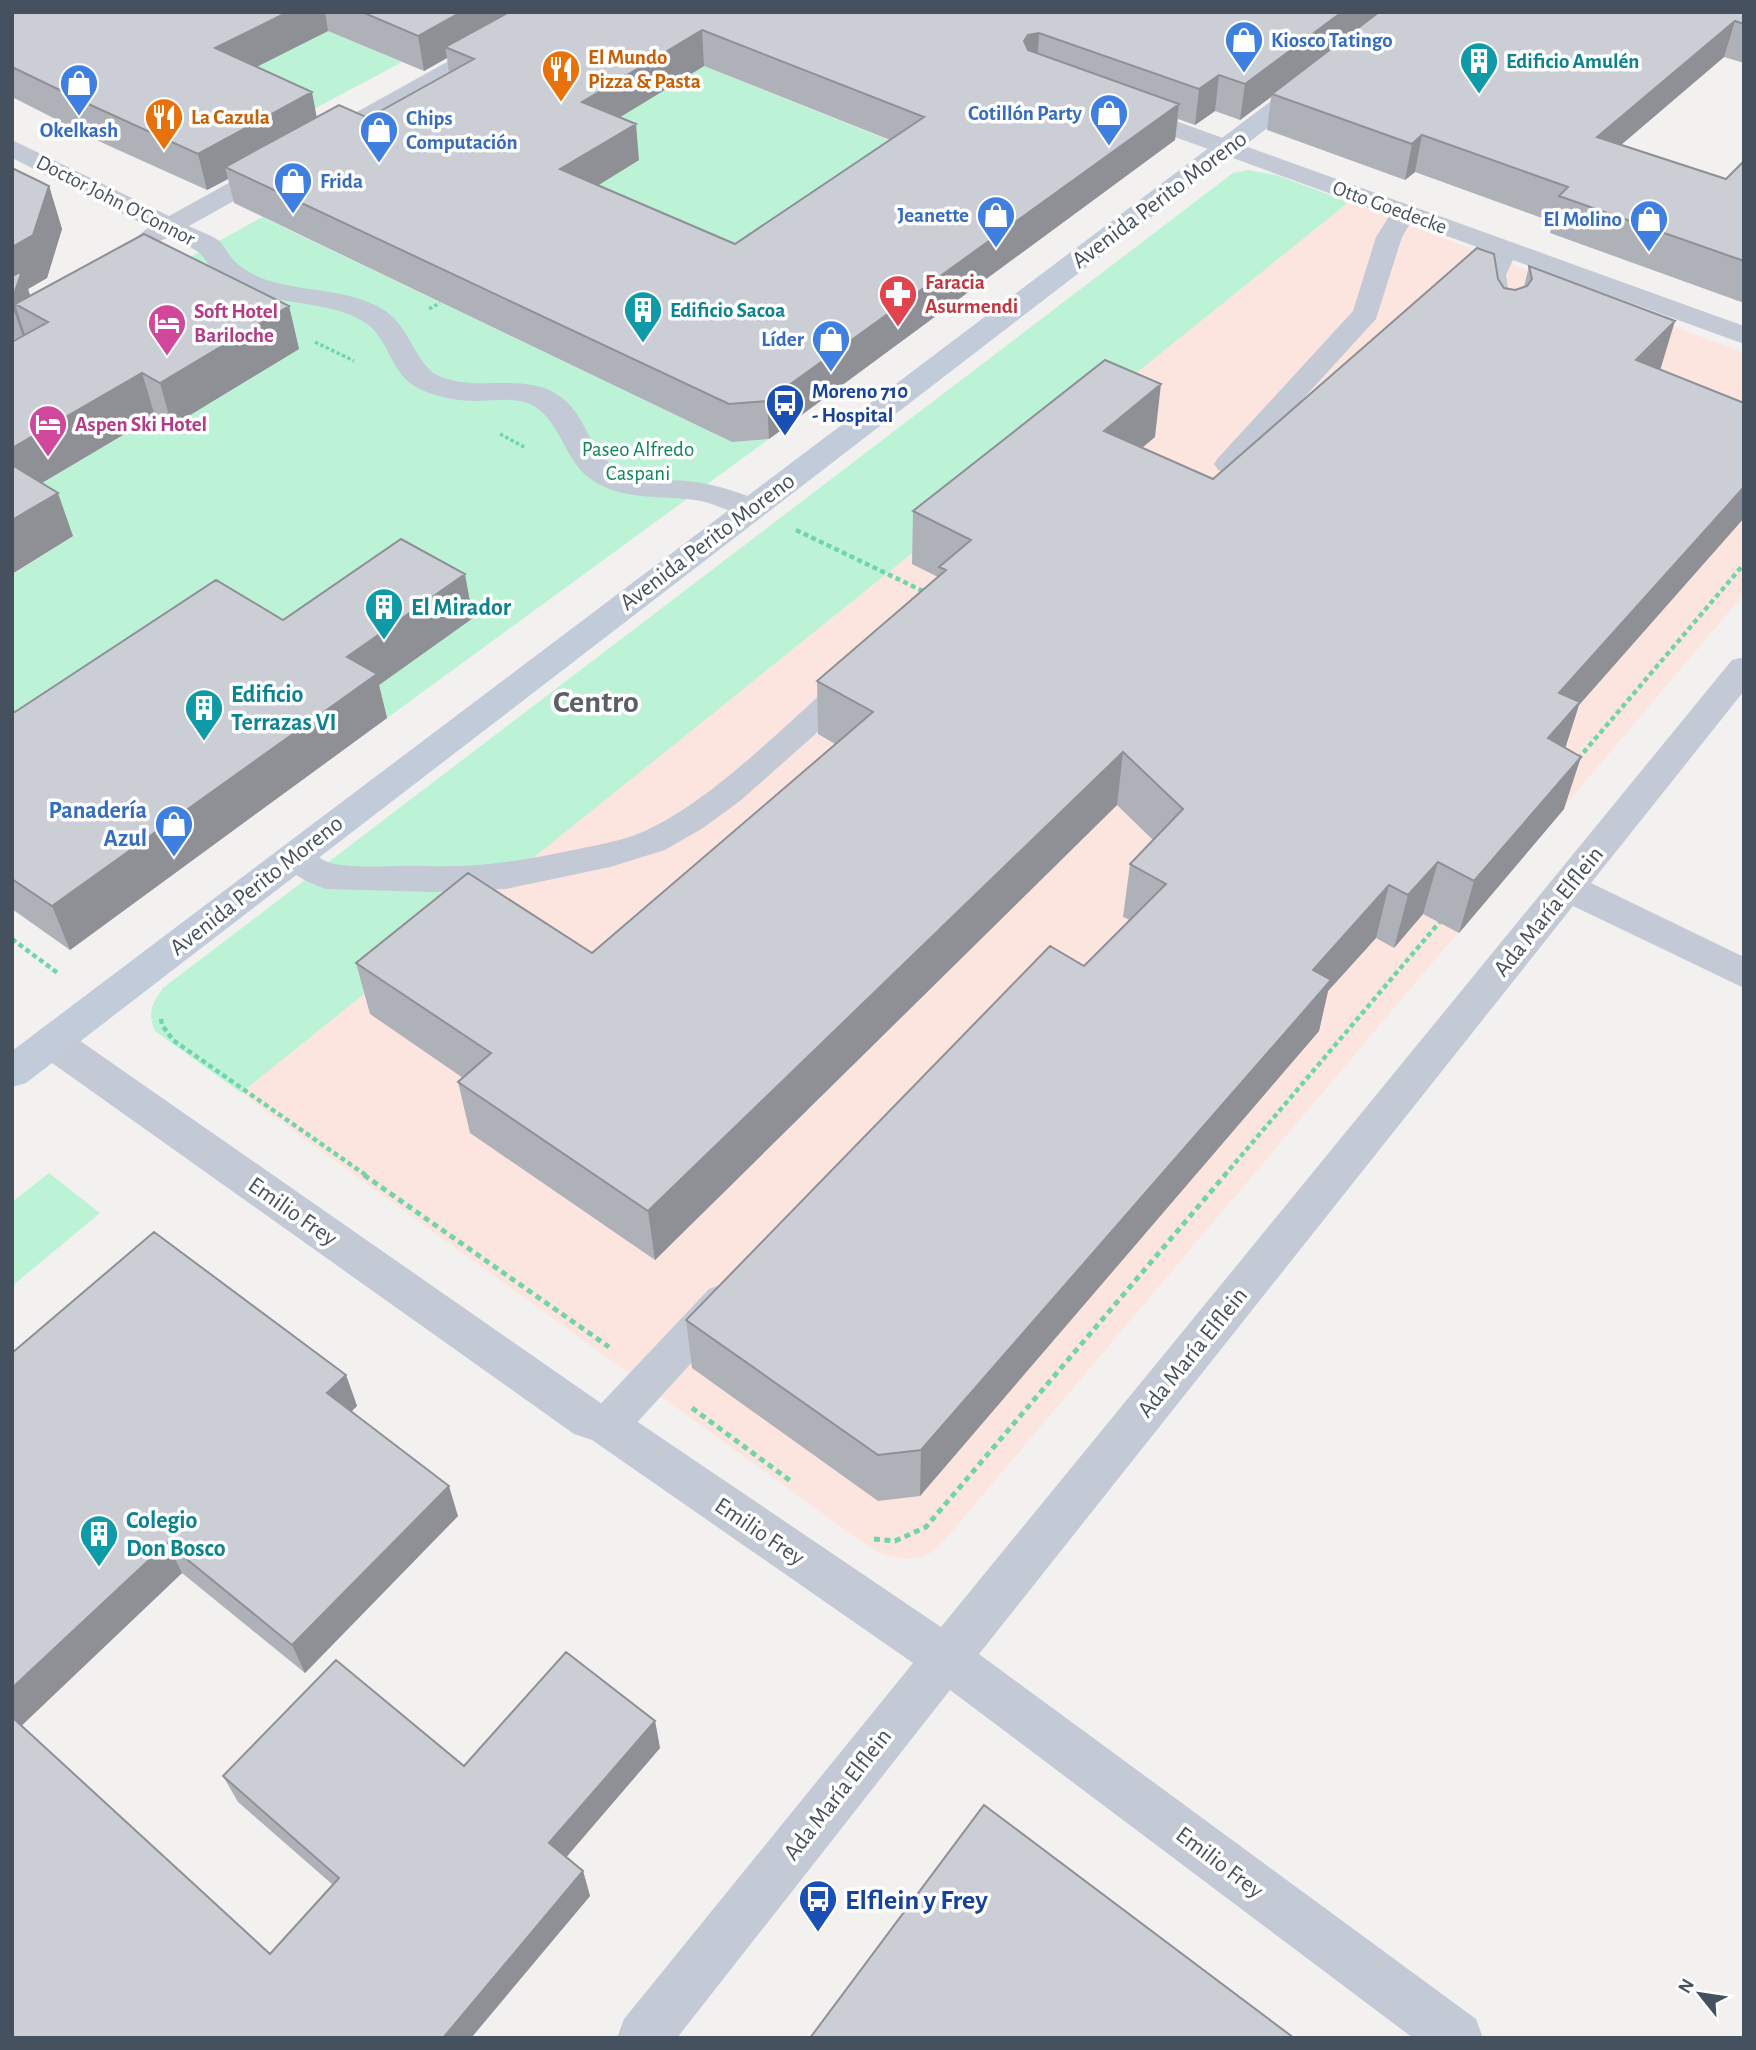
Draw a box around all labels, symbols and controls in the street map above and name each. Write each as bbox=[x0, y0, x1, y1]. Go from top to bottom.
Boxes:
shop icon: Kiosco Tatingo bbox=[1223, 19, 1265, 74]
place label: Kiosco Tatingo bbox=[1271, 30, 1393, 51]
building icon: Edificio Amulén bbox=[1458, 40, 1500, 95]
place label: El Mundo Pizza & Pasta bbox=[588, 47, 701, 92]
restaurant icon: El Mundo Pizza & Pasta bbox=[540, 48, 582, 103]
place label: Edificio Amulén bbox=[1506, 51, 1639, 72]
shop icon: Okelkash bbox=[58, 62, 100, 117]
shop icon: Cotillón Party bbox=[1088, 92, 1130, 147]
restaurant icon: La Cazula bbox=[143, 96, 185, 151]
place label: Cotillón Party bbox=[968, 103, 1083, 124]
place label: La Cazula bbox=[191, 107, 270, 128]
place label: Chips Computación bbox=[406, 108, 518, 153]
shop icon: Chips Computación bbox=[358, 109, 400, 164]
place label: Okelkash bbox=[40, 120, 118, 141]
street label: Avenida Perito Moreno bbox=[1068, 126, 1252, 273]
street label: Doctor John O'Connor bbox=[33, 151, 199, 250]
shop icon: Frida bbox=[272, 160, 314, 215]
place label: Frida bbox=[320, 171, 363, 192]
street label: Otto Goedecke bbox=[1330, 177, 1450, 238]
shop icon: Jeanette bbox=[975, 194, 1017, 249]
shop icon: El Molino bbox=[1628, 198, 1670, 253]
place label: Jeanette bbox=[898, 205, 969, 226]
place label: El Molino bbox=[1543, 209, 1622, 230]
place label: Faracia Asurmendi bbox=[925, 272, 1018, 317]
pharmacy icon: Faracia Asurmendi bbox=[877, 273, 919, 328]
building icon: Edificio Sacoa bbox=[622, 289, 664, 344]
place label: Edificio Sacoa bbox=[670, 300, 785, 321]
place label: Soft Hotel Bariloche bbox=[194, 301, 278, 346]
hotel icon: Soft Hotel Bariloche bbox=[146, 302, 188, 357]
shop icon: Líder bbox=[810, 318, 852, 373]
place label: Líder bbox=[761, 329, 805, 350]
place label: Moreno 710 - Hospital bbox=[812, 381, 908, 426]
bus stop icon: Moreno 710 - Hospital bbox=[764, 382, 806, 437]
hotel icon: Aspen Ski Hotel bbox=[27, 403, 69, 458]
place label: Aspen Ski Hotel bbox=[75, 414, 207, 435]
park label: Paseo Alfredo Caspani bbox=[582, 439, 694, 484]
street label: Avenida Perito Moreno bbox=[616, 468, 800, 615]
building icon: El Mirador bbox=[363, 586, 405, 641]
place label: El Mirador bbox=[411, 596, 512, 620]
place label: Edificio Terrazas VI bbox=[231, 683, 337, 735]
district label: Centro bbox=[553, 686, 639, 718]
building icon: Edificio Terrazas VI bbox=[183, 687, 225, 742]
place label: Panadería Azul bbox=[49, 799, 147, 851]
shop icon: Panadería Azul bbox=[153, 803, 195, 858]
street label: Avenida Perito Moreno bbox=[166, 811, 348, 961]
street label: Ada María Elflein bbox=[1489, 842, 1608, 981]
street label: Emilio Frey bbox=[244, 1173, 341, 1251]
street label: Ada María Elflein bbox=[1133, 1283, 1252, 1422]
street label: Emilio Frey bbox=[710, 1493, 809, 1570]
place label: Colegio Don Bosco bbox=[126, 1509, 226, 1561]
building icon: Colegio Don Bosco bbox=[78, 1513, 120, 1568]
street label: Ada María Elflein bbox=[779, 1724, 896, 1865]
street label: Emilio Frey bbox=[1171, 1822, 1268, 1903]
bus stop icon: Elflein y Frey bbox=[797, 1878, 839, 1933]
place label: Elflein y Frey bbox=[845, 1887, 988, 1915]
north arrow bbox=[1665, 1959, 1735, 2029]
text: N bbox=[1675, 1976, 1698, 1997]

